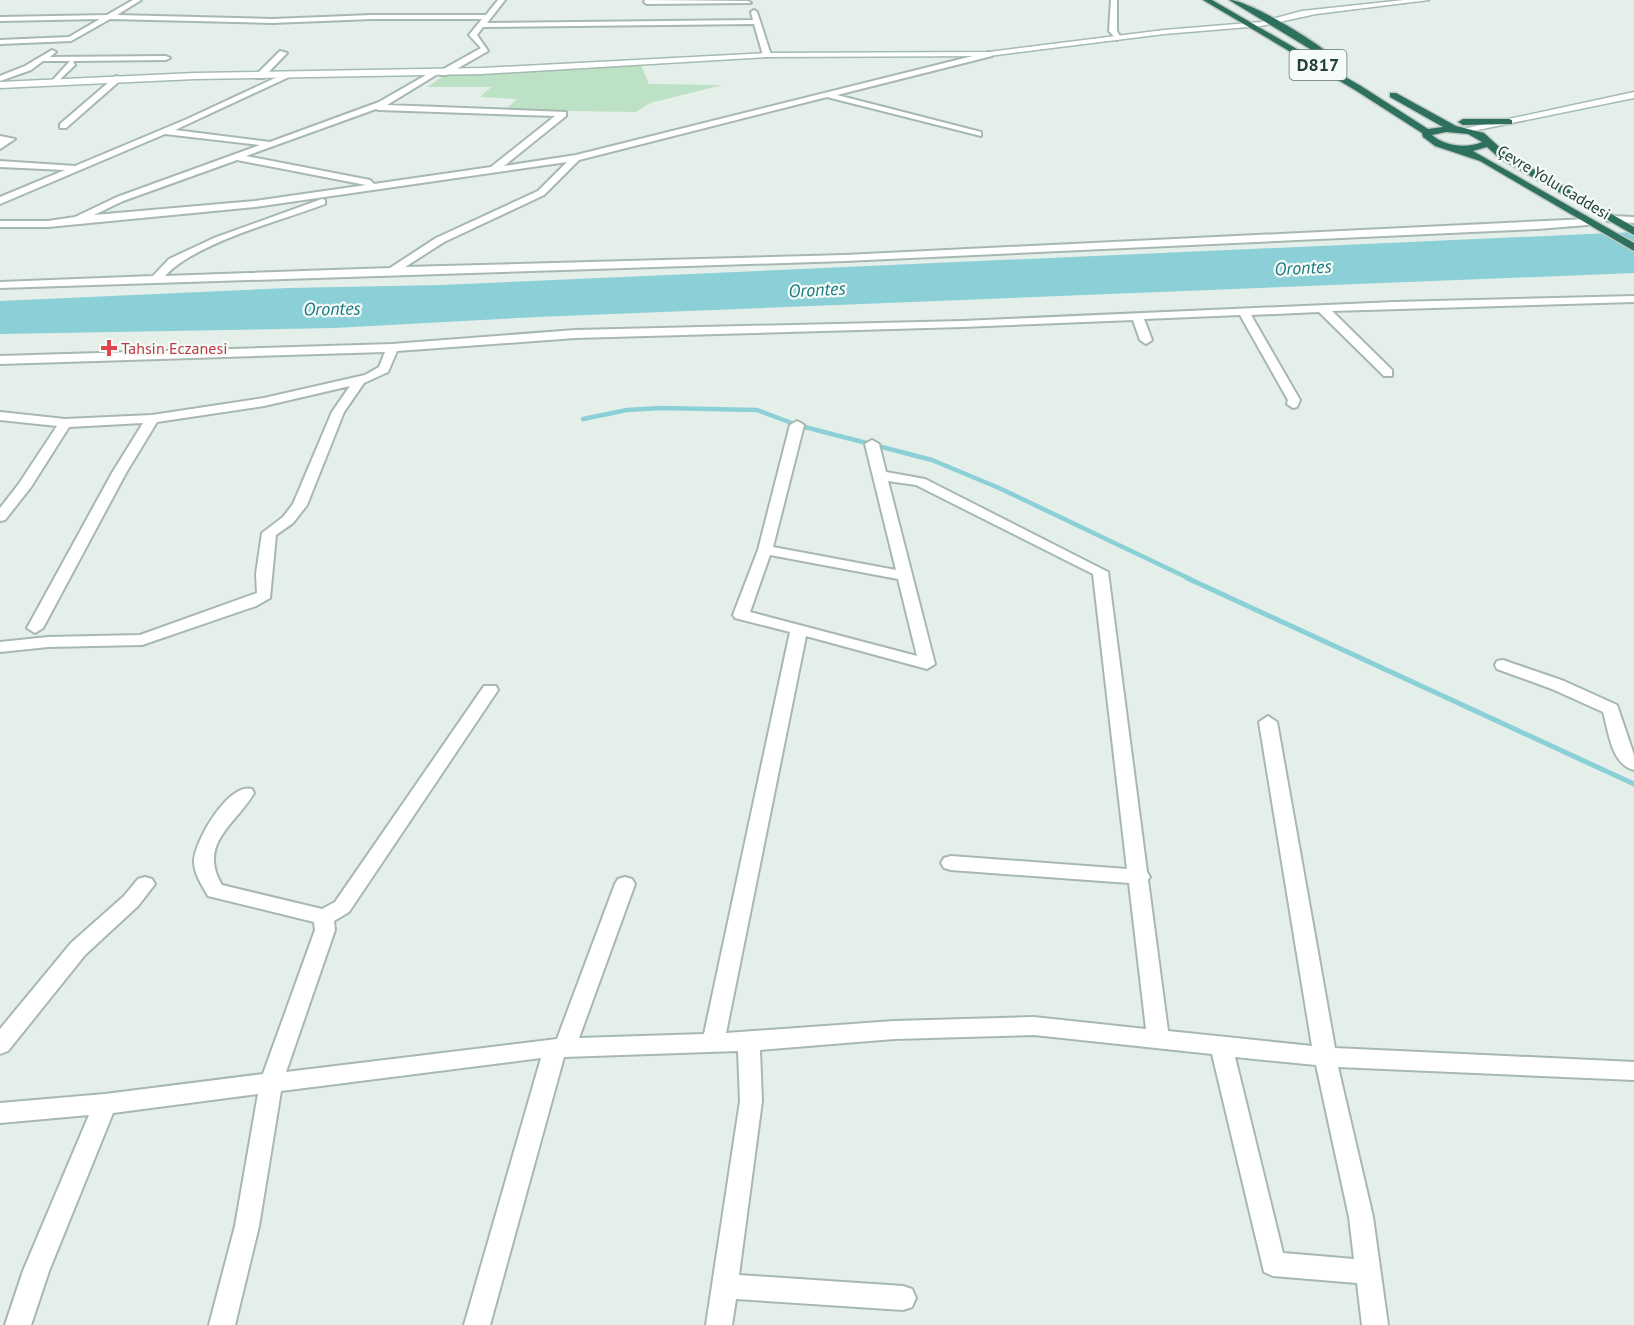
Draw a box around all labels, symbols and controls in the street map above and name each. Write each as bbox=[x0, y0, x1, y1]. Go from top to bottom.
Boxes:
road number: D817 bbox=[1290, 50, 1346, 80]
street label: Çevre Yolu Caddesi bbox=[1494, 140, 1614, 224]
water label: Orontes bbox=[1274, 254, 1333, 280]
water label: Orontes bbox=[788, 276, 847, 302]
water label: Orontes bbox=[303, 296, 362, 320]
place label: Tahsin Eczanesi bbox=[121, 338, 227, 358]
marker: Tahsin Eczanesi bbox=[102, 341, 116, 355]

